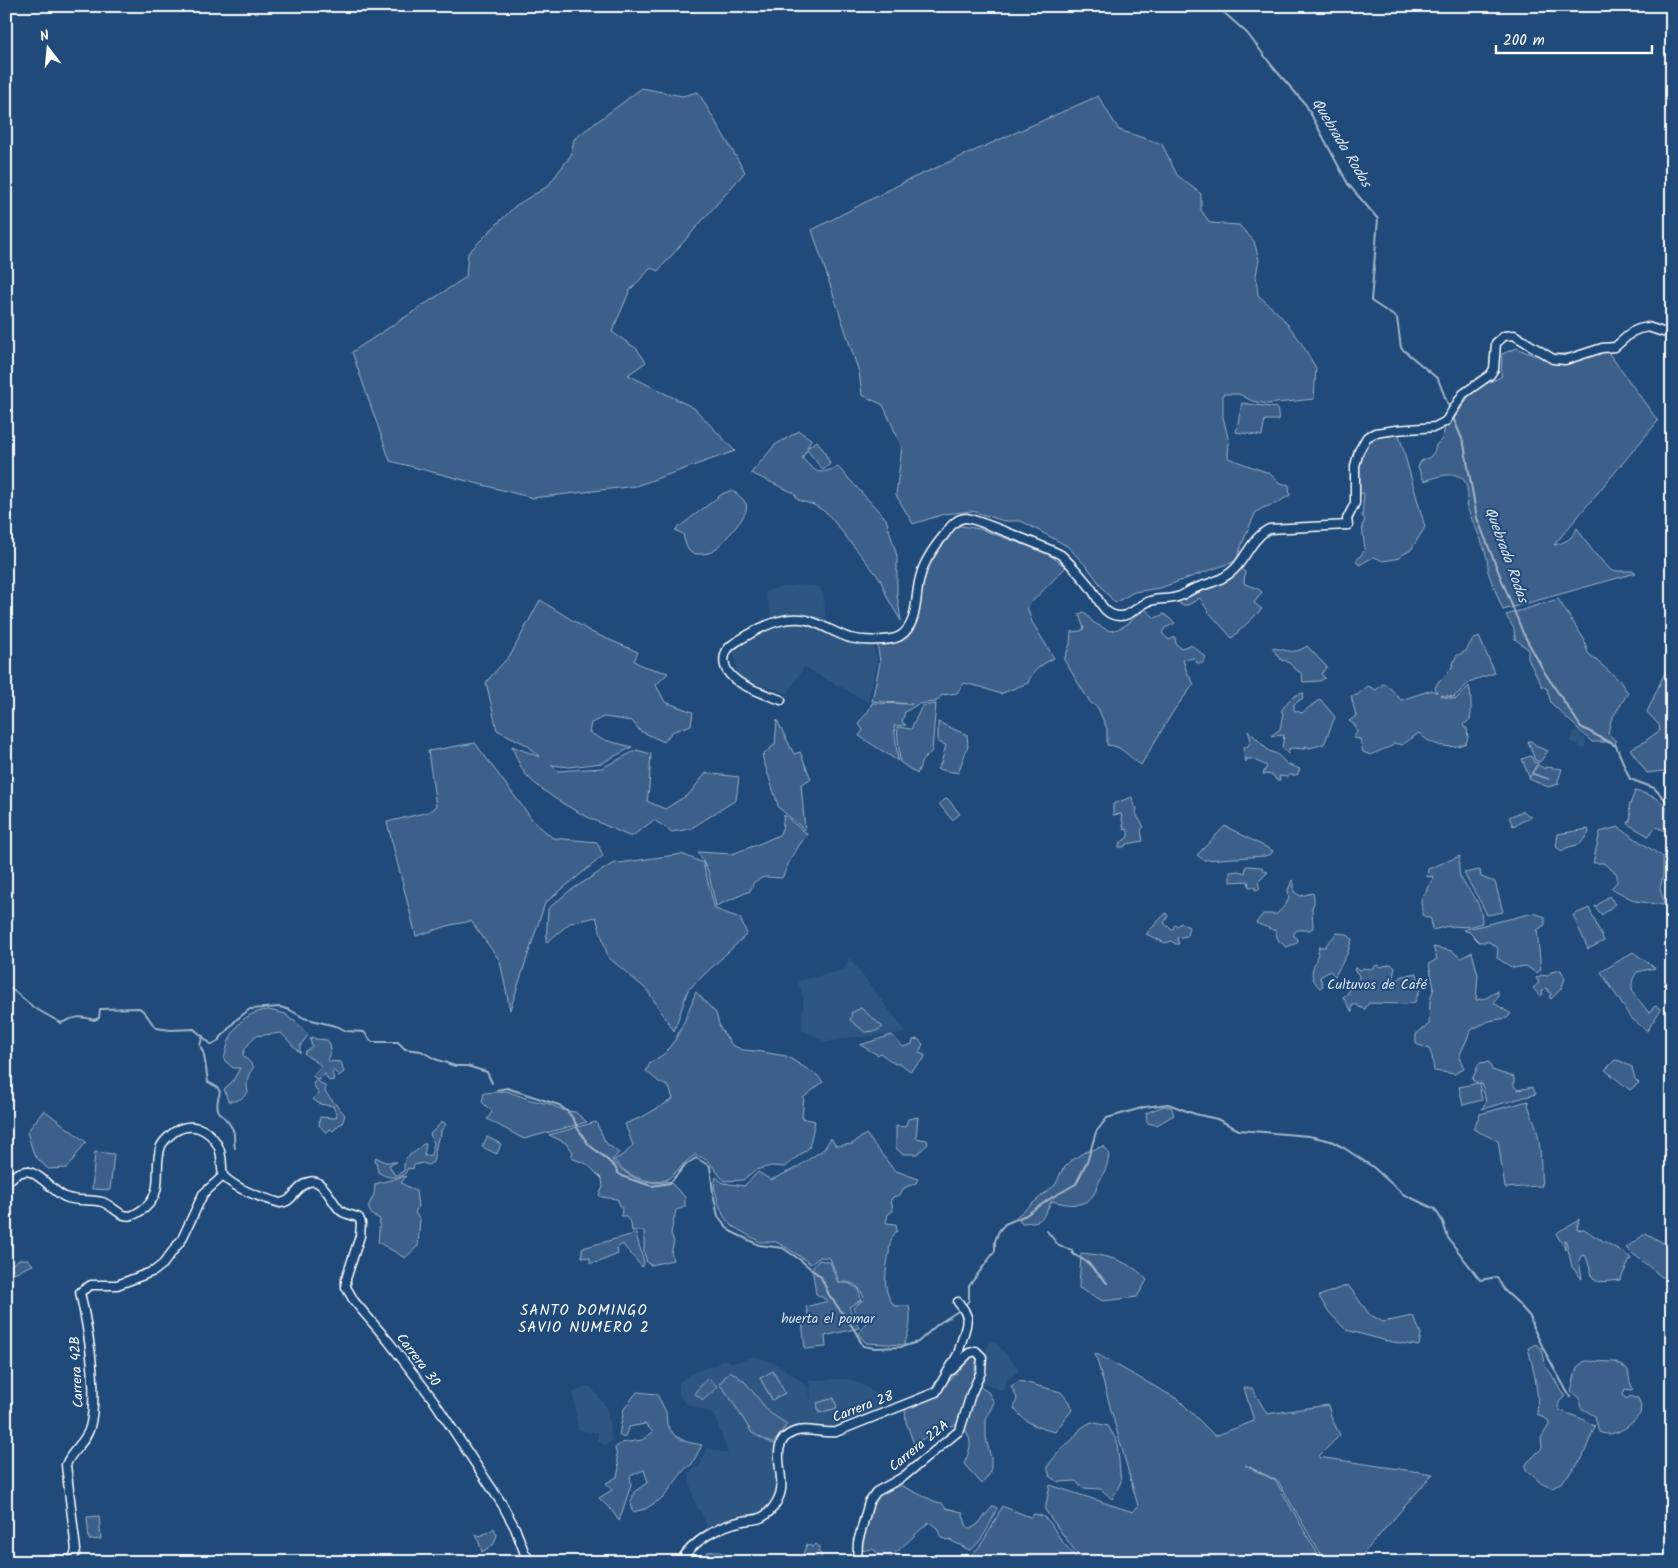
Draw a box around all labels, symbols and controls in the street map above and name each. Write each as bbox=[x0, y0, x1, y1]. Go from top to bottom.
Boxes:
north arrow bbox=[22, 22, 72, 72]
scale bar bbox=[1496, 22, 1652, 54]
text: N bbox=[37, 25, 52, 48]
text: 200 m bbox=[1503, 29, 1545, 53]
water label: Quebrada Rodas bbox=[1305, 94, 1378, 194]
water label: Quebrada Rodas bbox=[1478, 504, 1535, 608]
park label: Cultuvos de Café bbox=[1327, 974, 1428, 996]
district label: SANTO DOMINGO SAVIO NUMERO 2 bbox=[518, 1299, 650, 1340]
park label: huerta el pomar bbox=[781, 1308, 876, 1330]
street label: Carrera 30 bbox=[390, 1328, 446, 1392]
street label: Carrera 42B bbox=[64, 1335, 90, 1409]
street label: Carrera 28 bbox=[829, 1385, 897, 1429]
street label: Carrera 22A bbox=[884, 1415, 954, 1477]

